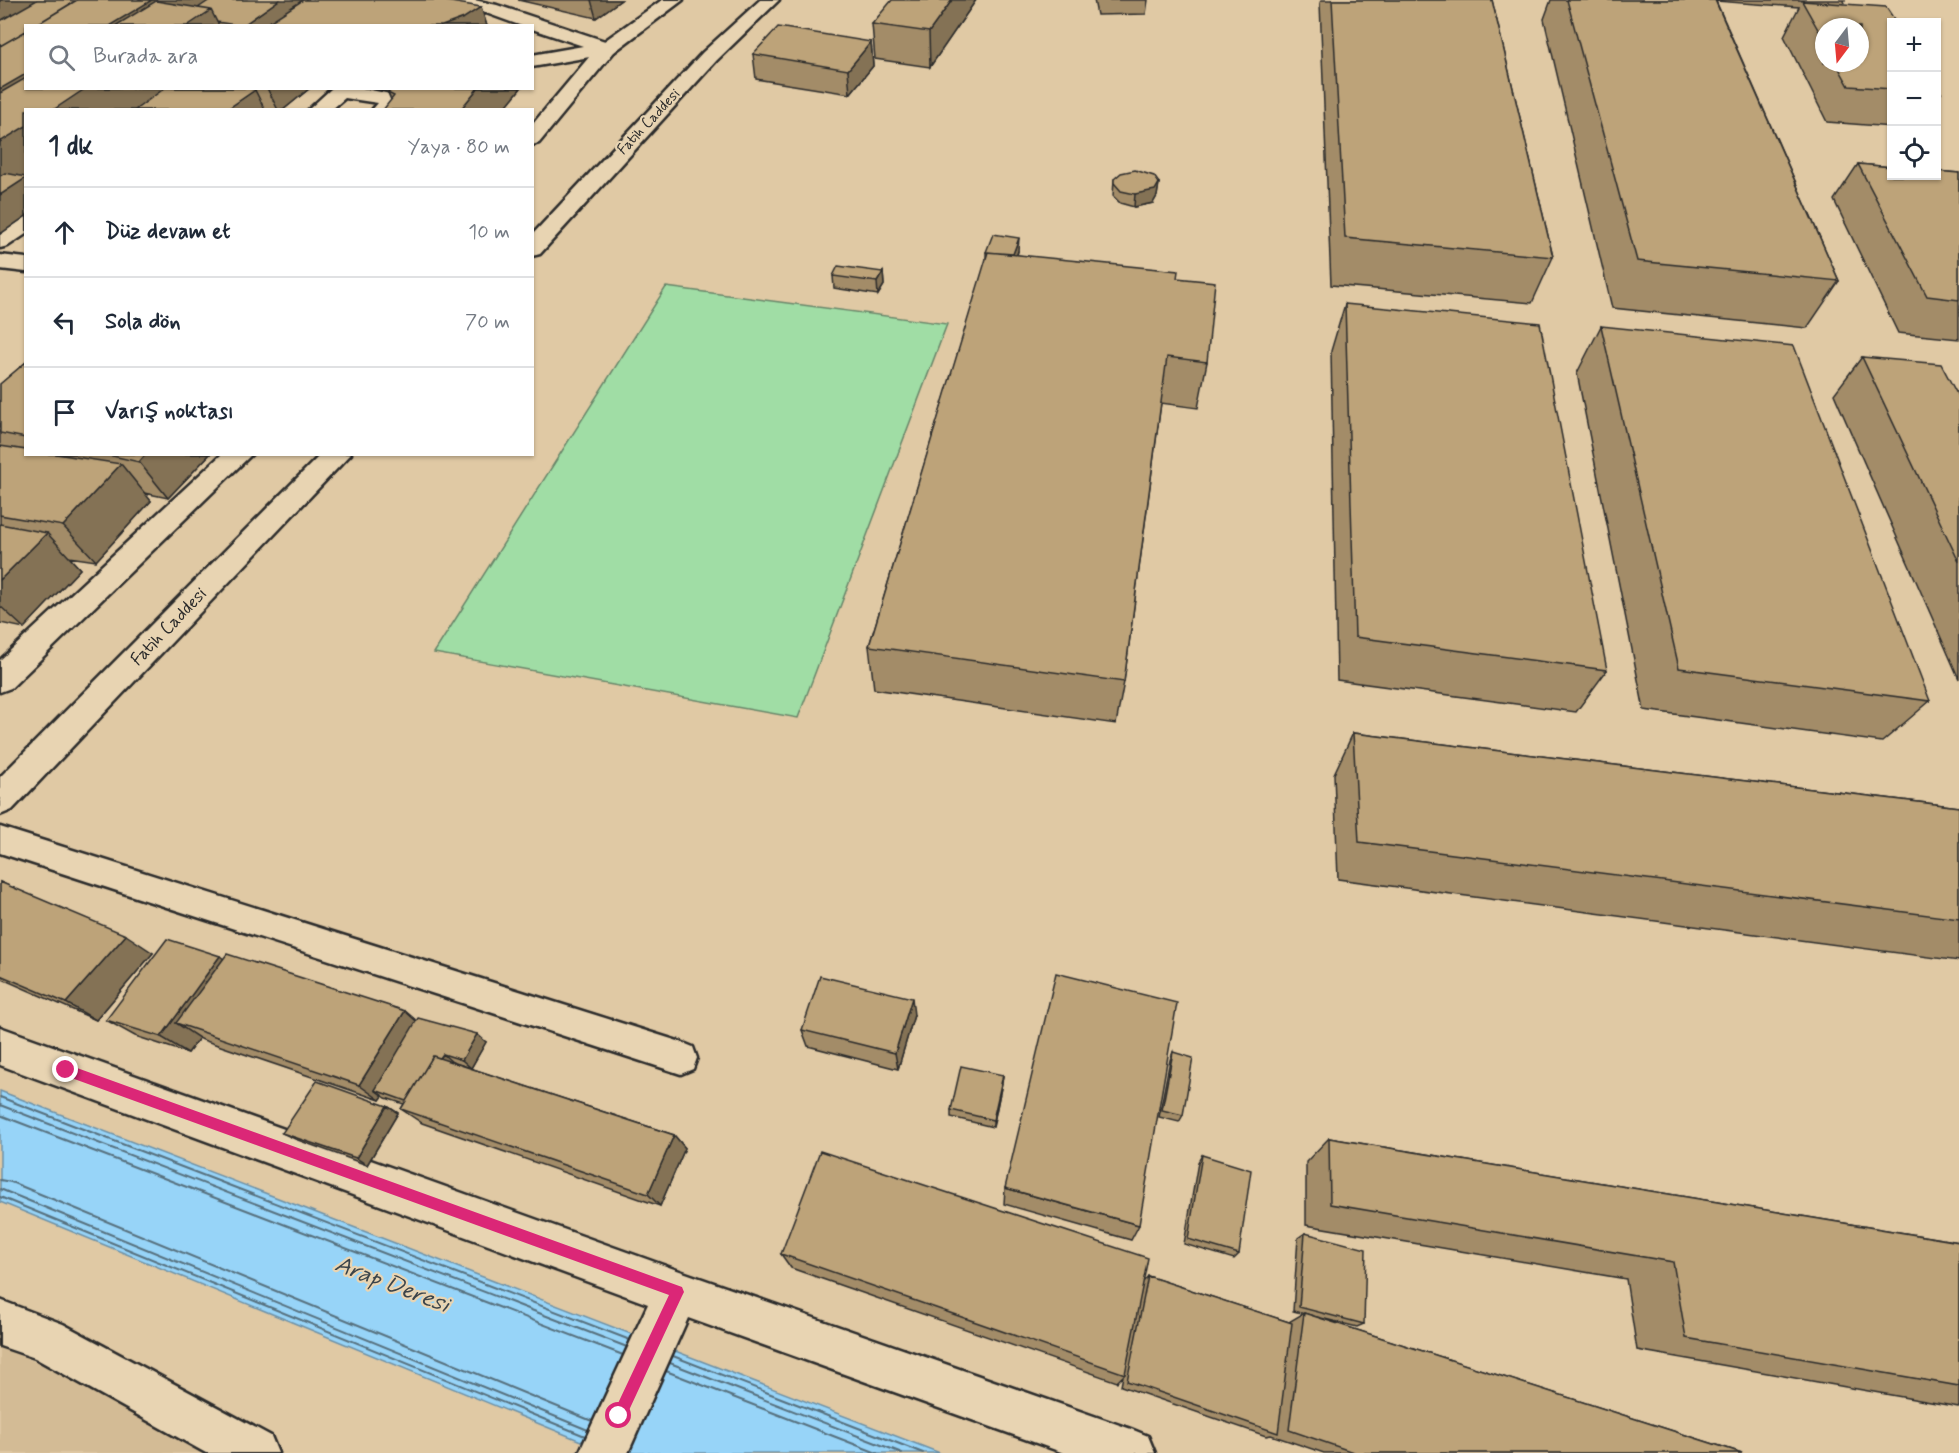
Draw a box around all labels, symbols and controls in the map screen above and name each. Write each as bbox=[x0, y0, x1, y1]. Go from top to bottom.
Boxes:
north arrow bbox=[1815, 18, 1869, 72]
map controls bbox=[1887, 18, 1941, 180]
button: + bbox=[1887, 18, 1941, 72]
search box bbox=[24, 24, 534, 90]
icon: search bbox=[45, 41, 78, 74]
text: Burada ara bbox=[93, 43, 198, 71]
button: − bbox=[1887, 72, 1941, 126]
street label: Fatih Caddesi bbox=[613, 85, 685, 159]
button: locate bbox=[1887, 126, 1941, 180]
text: 1 dk bbox=[48, 130, 93, 164]
text: Yaya · 80 m bbox=[407, 134, 510, 161]
icon: ahead bbox=[48, 216, 81, 249]
text: Düz devam et bbox=[105, 218, 230, 246]
text: 10 m bbox=[468, 219, 510, 246]
icon: left bbox=[48, 306, 81, 339]
text: Sola dön bbox=[105, 308, 181, 336]
text: 70 m bbox=[465, 309, 510, 336]
icon: arrive bbox=[48, 396, 81, 429]
text: Varış noktası bbox=[105, 398, 234, 426]
street label: Fatih Caddesi bbox=[125, 583, 213, 671]
route end bbox=[52, 1056, 78, 1082]
water label: Arap Deresi bbox=[330, 1249, 455, 1322]
route start bbox=[605, 1402, 631, 1428]

